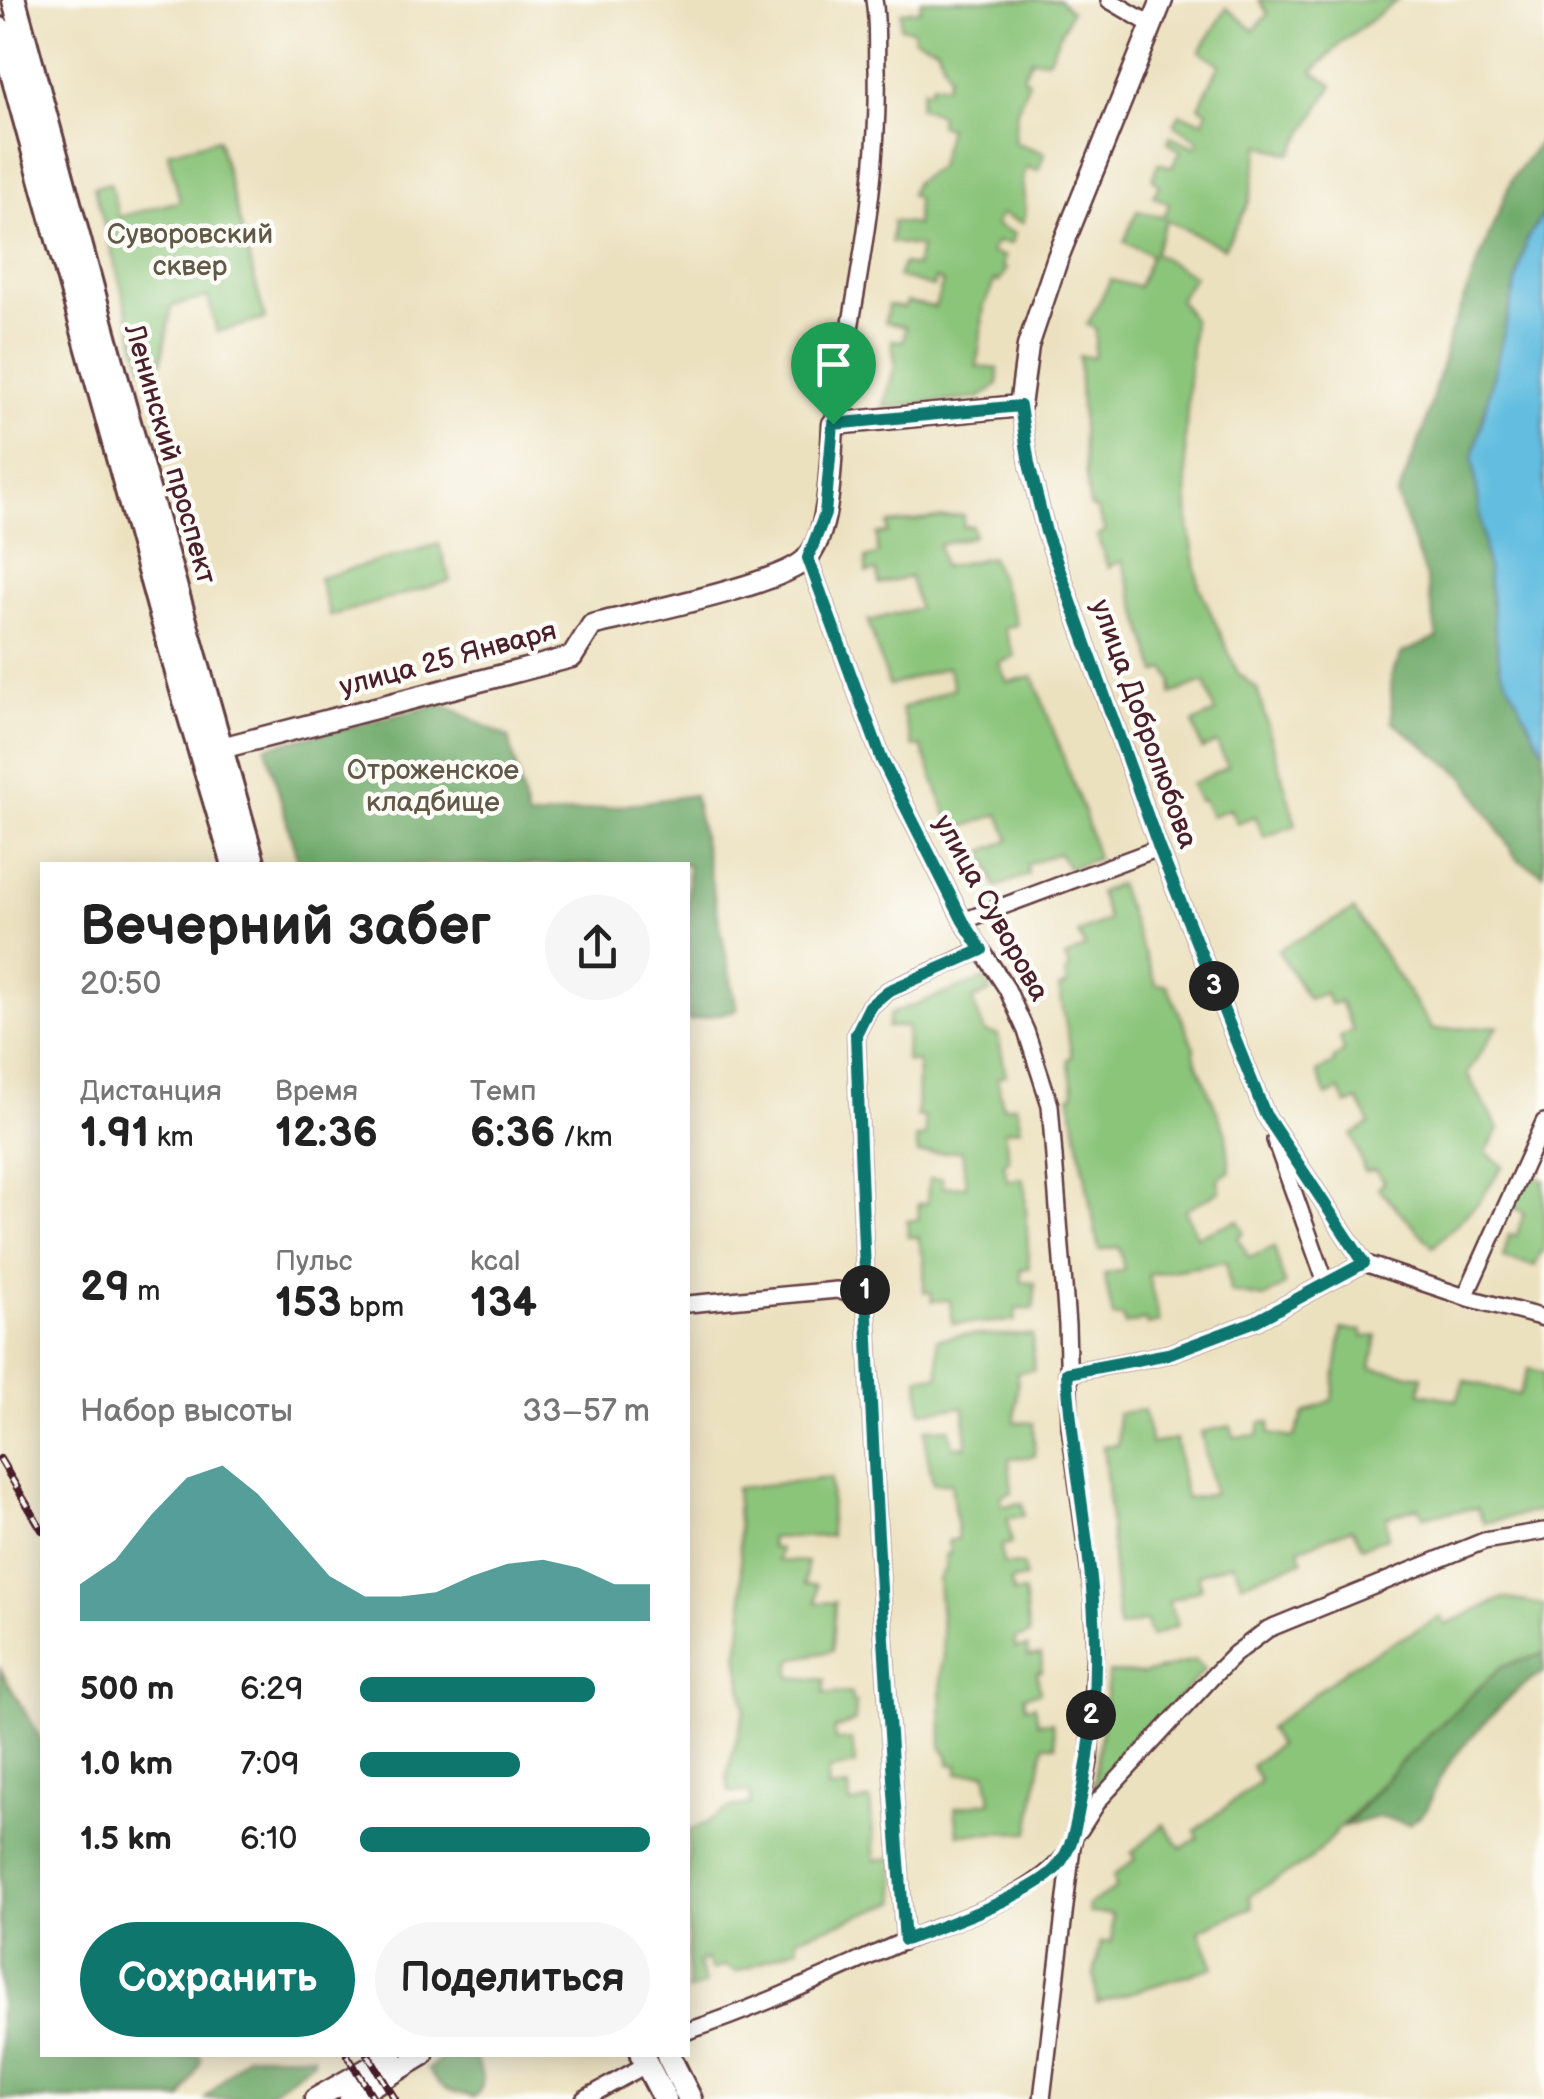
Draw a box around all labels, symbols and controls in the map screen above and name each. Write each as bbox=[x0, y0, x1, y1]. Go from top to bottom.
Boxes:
park label: Суворовский сквер bbox=[107, 218, 273, 283]
street label: Ленинский проспект bbox=[117, 319, 223, 588]
pin bbox=[791, 322, 876, 425]
icon: arrive bbox=[806, 337, 861, 392]
street label: улица Добролюбова bbox=[1084, 595, 1205, 854]
street label: улица 25 Января bbox=[336, 614, 560, 704]
park label: Отроженское кладбище bbox=[347, 754, 519, 819]
street label: улица Суворова bbox=[926, 809, 1056, 1007]
text: Вечерний забег bbox=[80, 894, 491, 961]
button: share bbox=[545, 895, 650, 1000]
pin: 3 bbox=[1189, 961, 1239, 1011]
text: 20:50 bbox=[80, 965, 161, 1004]
text: 3 bbox=[1206, 969, 1222, 1002]
text: Дистанция bbox=[80, 1075, 222, 1108]
text: Время bbox=[275, 1075, 358, 1108]
text: Темп bbox=[470, 1075, 537, 1108]
text: 1.91 bbox=[80, 1108, 149, 1159]
text: 12:36 bbox=[275, 1108, 378, 1159]
text: 6:36 bbox=[470, 1108, 556, 1159]
text: km bbox=[149, 1121, 194, 1154]
text: /km bbox=[556, 1121, 613, 1154]
text: Пульс bbox=[275, 1245, 352, 1278]
text: kcal bbox=[470, 1245, 520, 1278]
text: 29 bbox=[80, 1262, 130, 1313]
pin: 1 bbox=[840, 1265, 890, 1315]
text: 1 bbox=[859, 1273, 871, 1306]
text: m bbox=[130, 1275, 161, 1308]
text: 153 bbox=[275, 1278, 341, 1329]
text: 134 bbox=[470, 1278, 537, 1329]
text: bpm bbox=[341, 1291, 404, 1324]
text: Набор высоты bbox=[80, 1392, 293, 1431]
text: 33–57 m bbox=[522, 1392, 650, 1431]
text: 500 m bbox=[80, 1670, 174, 1709]
text: 6:29 bbox=[240, 1670, 303, 1709]
pin: 2 bbox=[1066, 1690, 1116, 1740]
text: 2 bbox=[1083, 1698, 1099, 1731]
text: 1.0 km bbox=[80, 1745, 173, 1784]
text: 7:09 bbox=[240, 1745, 300, 1784]
text: 1.5 km bbox=[80, 1820, 172, 1859]
text: 6:10 bbox=[240, 1820, 297, 1859]
button: Сохранить bbox=[80, 1922, 355, 2037]
button: Поделиться bbox=[375, 1922, 650, 2037]

